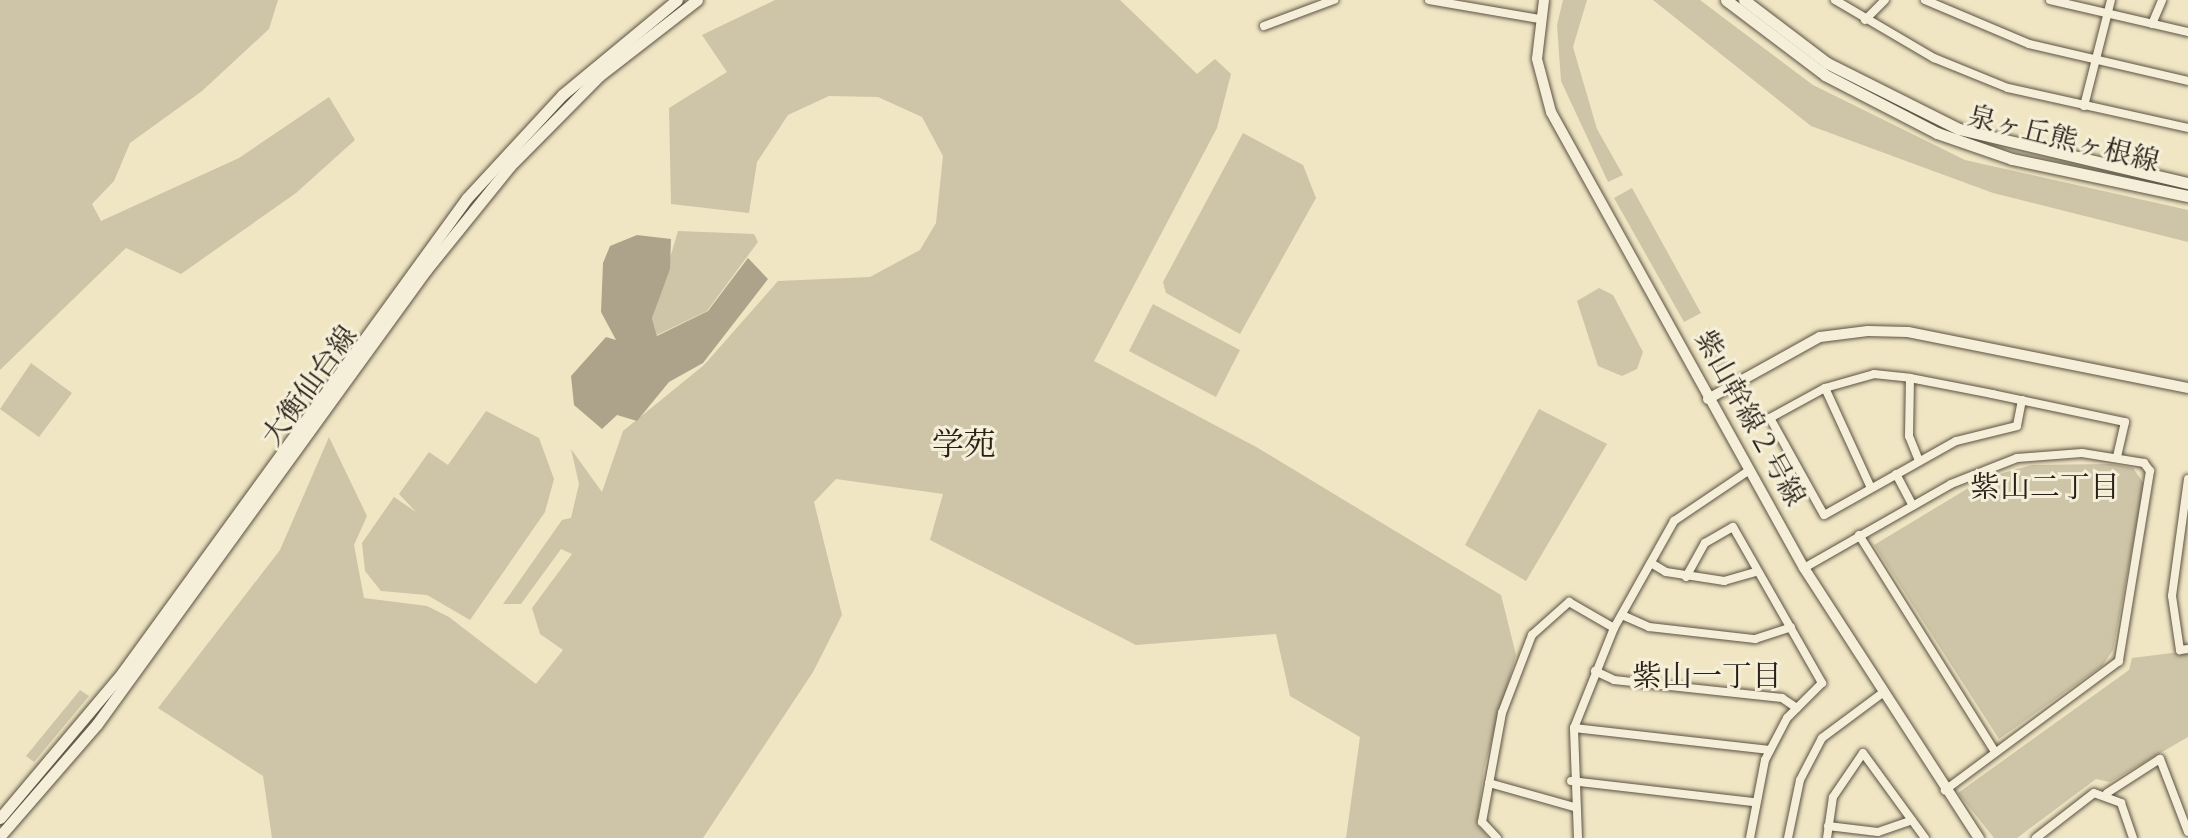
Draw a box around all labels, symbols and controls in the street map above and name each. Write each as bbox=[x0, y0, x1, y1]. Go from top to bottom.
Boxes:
street label: 泉ヶ丘熊ヶ根線 bbox=[1964, 101, 2162, 181]
street label: 大衡仙台線 bbox=[256, 320, 366, 454]
street label: 紫山幹線２号線 bbox=[1686, 325, 1810, 513]
district label: 学苑 bbox=[932, 428, 996, 466]
district label: 紫山二丁目 bbox=[1970, 471, 2120, 507]
district label: 紫山一丁目 bbox=[1632, 660, 1782, 696]

